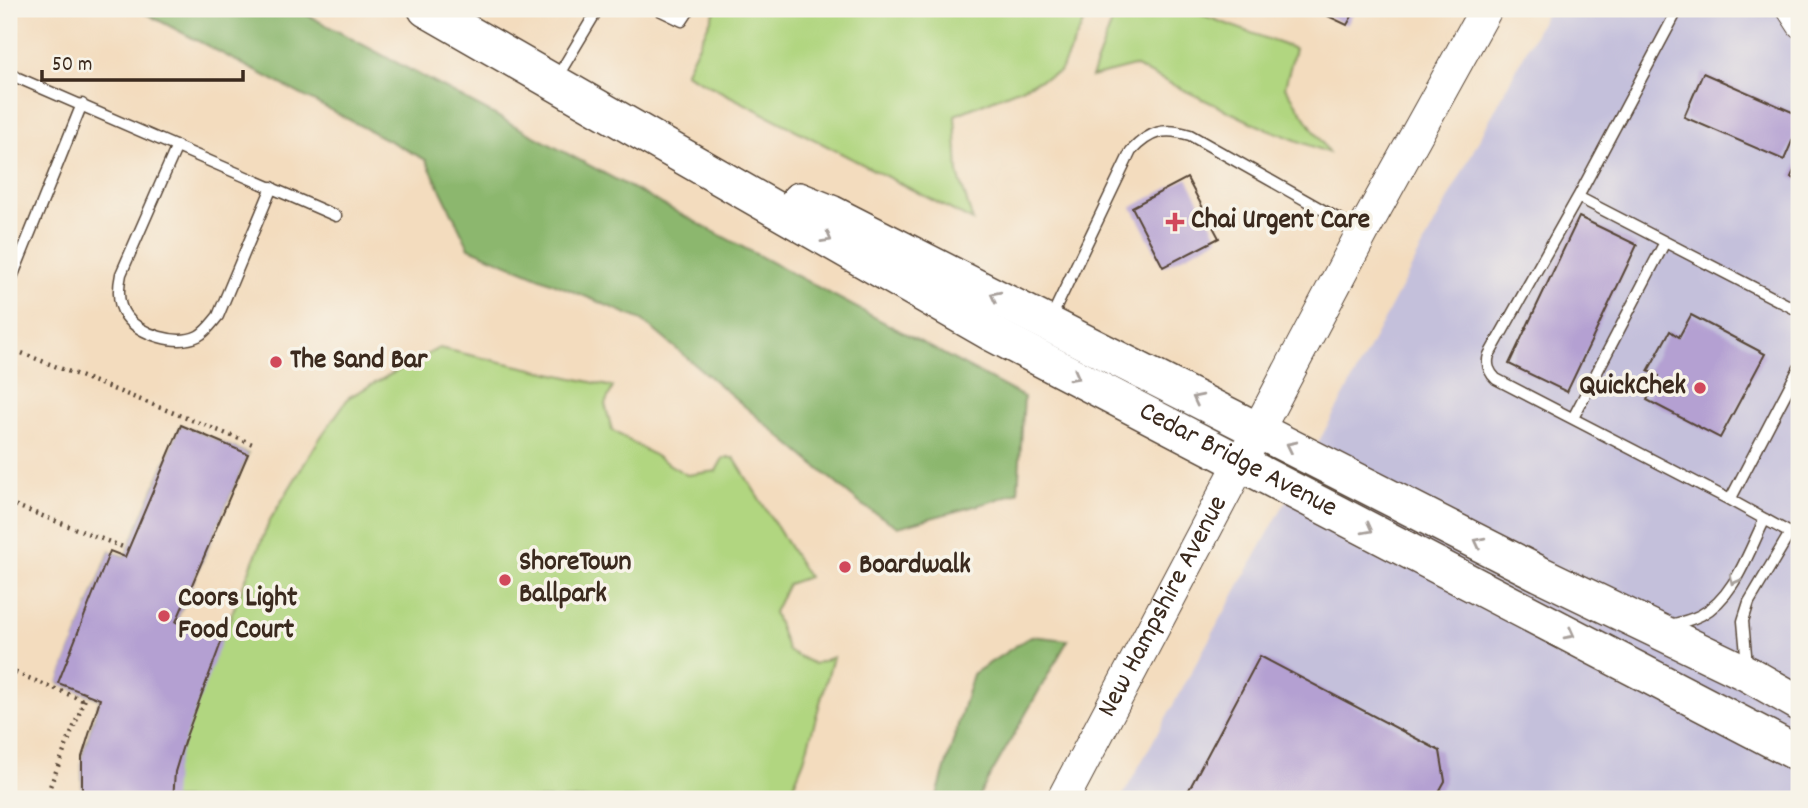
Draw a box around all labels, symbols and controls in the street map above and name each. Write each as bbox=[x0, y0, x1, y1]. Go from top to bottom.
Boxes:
scale bar bbox=[42, 38, 243, 82]
text: 50 m bbox=[52, 51, 92, 81]
place label: Chai Urgent Care bbox=[1191, 202, 1370, 242]
marker: Chai Urgent Care bbox=[1165, 212, 1185, 232]
one-way arrow bbox=[820, 230, 833, 243]
one-way arrow bbox=[990, 290, 1002, 304]
place label: The Sand Bar bbox=[290, 342, 428, 382]
marker: The Sand Bar bbox=[268, 354, 284, 370]
one-way arrow bbox=[1068, 368, 1080, 382]
place label: QuickChek bbox=[1579, 368, 1686, 408]
marker: QuickChek bbox=[1692, 380, 1708, 396]
street label: Cedar Bridge Avenue bbox=[1131, 393, 1344, 530]
one-way arrow bbox=[1192, 393, 1204, 407]
one-way arrow bbox=[1286, 440, 1298, 454]
street label: New Hampshire Avenue bbox=[1089, 489, 1239, 725]
one-way arrow bbox=[1361, 521, 1373, 535]
one-way arrow bbox=[1474, 537, 1486, 551]
place label: ShoreTown Ballpark bbox=[519, 544, 632, 616]
place label: Boardwalk bbox=[859, 547, 971, 587]
marker: Boardwalk bbox=[837, 559, 853, 575]
marker: ShoreTown Ballpark bbox=[497, 572, 513, 588]
one-way arrow bbox=[1729, 573, 1742, 585]
place label: Coors Light Food Court bbox=[178, 580, 298, 652]
marker: Coors Light Food Court bbox=[156, 608, 172, 624]
one-way arrow bbox=[1563, 626, 1575, 640]

